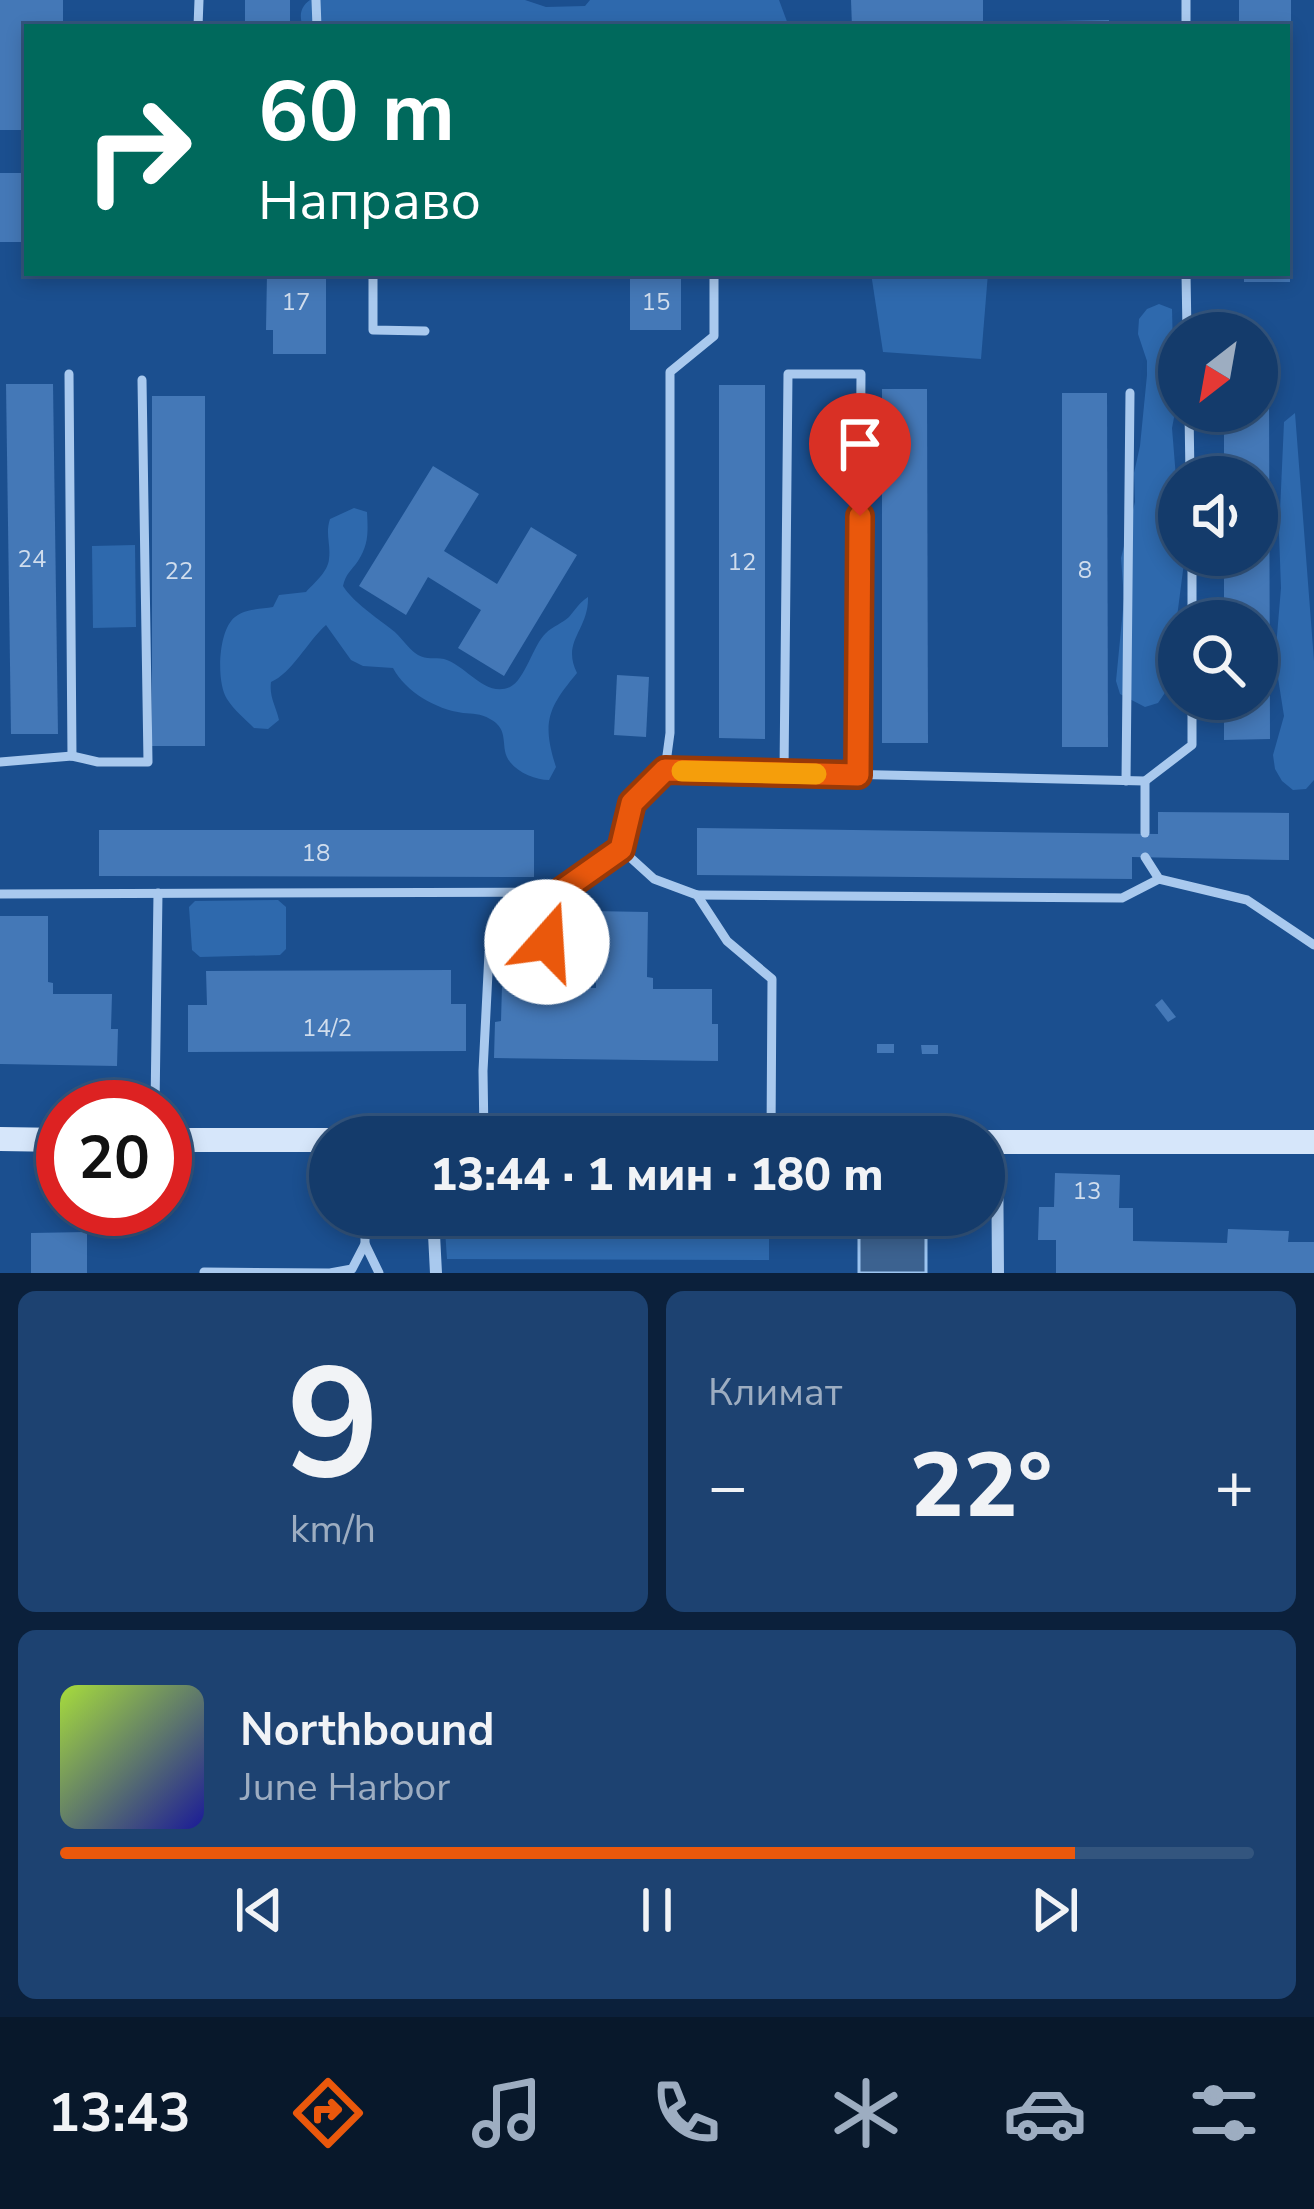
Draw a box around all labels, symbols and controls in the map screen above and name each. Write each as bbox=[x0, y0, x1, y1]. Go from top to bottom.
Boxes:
text: 60 m bbox=[258, 55, 455, 170]
icon: right bbox=[60, 72, 216, 228]
text: Направо bbox=[258, 164, 481, 238]
house number: 17 bbox=[282, 286, 310, 318]
house number: 15 bbox=[642, 286, 670, 318]
north arrow bbox=[1158, 312, 1278, 432]
map controls bbox=[1158, 312, 1278, 720]
pin bbox=[809, 393, 911, 516]
icon: arrive bbox=[827, 411, 893, 477]
button: sound bbox=[1158, 456, 1278, 576]
house number: 24 bbox=[18, 543, 46, 575]
house number: 12 bbox=[728, 546, 756, 578]
house number: 8 bbox=[1078, 554, 1092, 586]
house number: 22 bbox=[165, 555, 193, 587]
button: search bbox=[1158, 600, 1278, 720]
house number: 18 bbox=[302, 837, 330, 869]
position arrow bbox=[484, 879, 610, 1005]
house number: 14/2 bbox=[302, 1012, 352, 1044]
speed limit sign: 20 bbox=[36, 1080, 192, 1236]
text: 13:44 · 1 мин · 180 m bbox=[430, 1145, 884, 1206]
house number: 13 bbox=[1073, 1175, 1101, 1207]
text: 9 bbox=[286, 1318, 380, 1531]
text: Климат bbox=[708, 1366, 842, 1419]
text: 22° bbox=[910, 1425, 1052, 1548]
text: − bbox=[708, 1442, 748, 1532]
text: + bbox=[1214, 1442, 1254, 1532]
text: km/h bbox=[290, 1503, 376, 1556]
text: Northbound bbox=[240, 1700, 494, 1761]
text: June Harbor bbox=[240, 1761, 450, 1814]
icon: previous bbox=[226, 1877, 292, 1943]
icon: pause bbox=[624, 1877, 690, 1943]
icon: next bbox=[1022, 1877, 1088, 1943]
icon: directions bbox=[286, 2071, 370, 2155]
icon: music bbox=[465, 2071, 549, 2155]
icon: phone bbox=[644, 2071, 728, 2155]
icon: climate bbox=[824, 2071, 908, 2155]
icon: car bbox=[1003, 2071, 1087, 2155]
icon: filters bbox=[1182, 2071, 1266, 2155]
text: 13:43 bbox=[48, 2076, 191, 2150]

